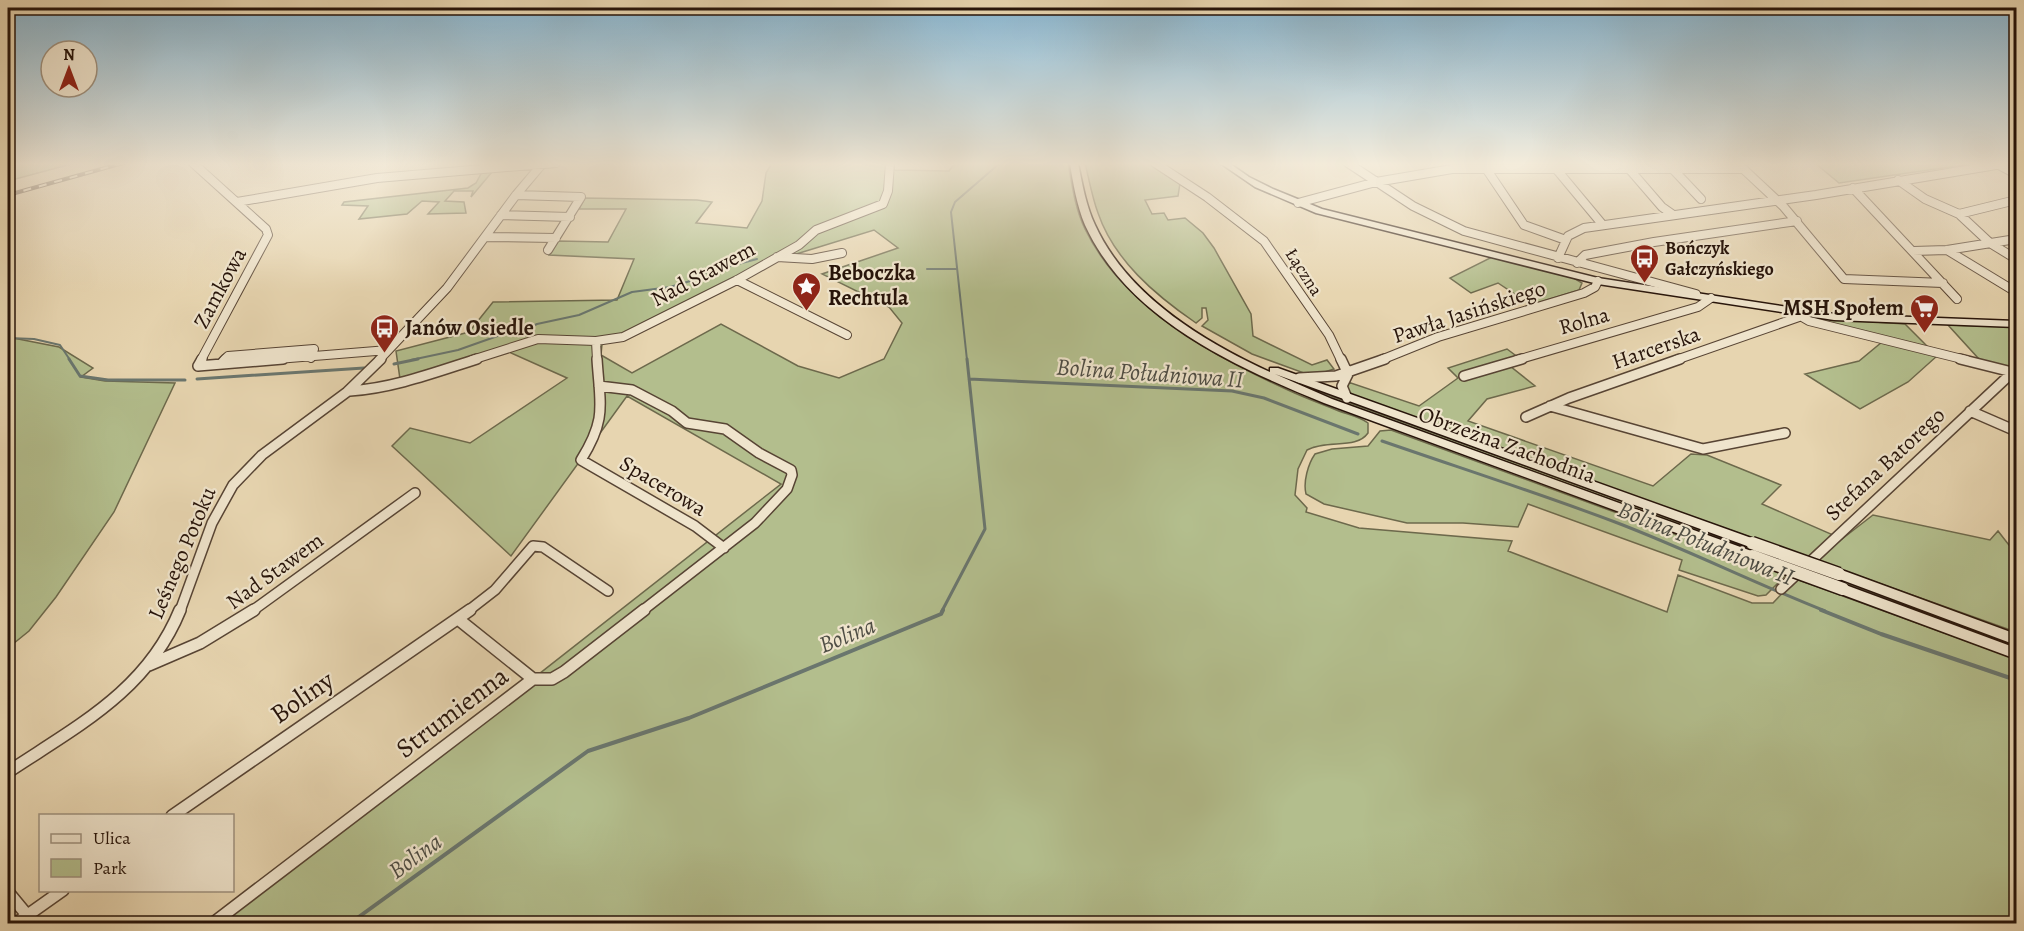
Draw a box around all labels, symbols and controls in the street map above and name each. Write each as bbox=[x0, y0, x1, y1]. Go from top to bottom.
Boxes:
north arrow bbox=[39, 39, 99, 99]
text: N bbox=[63, 44, 75, 66]
street label: Nad Stawem bbox=[646, 234, 760, 314]
place label: Bończyk Gałczyńskiego bbox=[1665, 236, 1774, 281]
street label: Zamkowa bbox=[186, 242, 254, 334]
bus stop icon: Bończyk Gałczyńskiego bbox=[1628, 242, 1660, 284]
street label: Łączna bbox=[1280, 243, 1329, 301]
place label: Beboczka Rechtula bbox=[828, 258, 916, 313]
place icon: Beboczka Rechtula bbox=[791, 270, 823, 312]
street label: Pawła Jasińskiego bbox=[1389, 273, 1549, 351]
supermarket icon: MSH Społem bbox=[1909, 292, 1941, 334]
place label: MSH Społem bbox=[1783, 293, 1904, 323]
street label: Rolna bbox=[1555, 299, 1614, 343]
bus stop icon: Janów Osiedle bbox=[368, 312, 400, 354]
place label: Janów Osiedle bbox=[405, 313, 534, 343]
street label: Harcerska bbox=[1608, 319, 1705, 377]
water label: Bolina Południowa II bbox=[1055, 350, 1245, 396]
street label: Obrzeżna Zachodnia bbox=[1414, 399, 1601, 491]
street label: Stefana Batorego bbox=[1818, 400, 1952, 528]
street label: Spacerowa bbox=[614, 448, 713, 524]
street label: Leśnego Potoku bbox=[141, 482, 223, 624]
water label: Bolina Południowa II bbox=[1613, 493, 1800, 593]
street label: Nad Stawem bbox=[220, 525, 330, 617]
water label: Bolina bbox=[814, 609, 880, 661]
street label: Strumienna bbox=[388, 658, 516, 766]
street label: Boliny bbox=[263, 662, 342, 732]
legend bbox=[39, 814, 234, 892]
text: Ulica bbox=[93, 826, 131, 850]
water label: Bolina bbox=[382, 826, 448, 886]
text: Park bbox=[93, 856, 127, 880]

